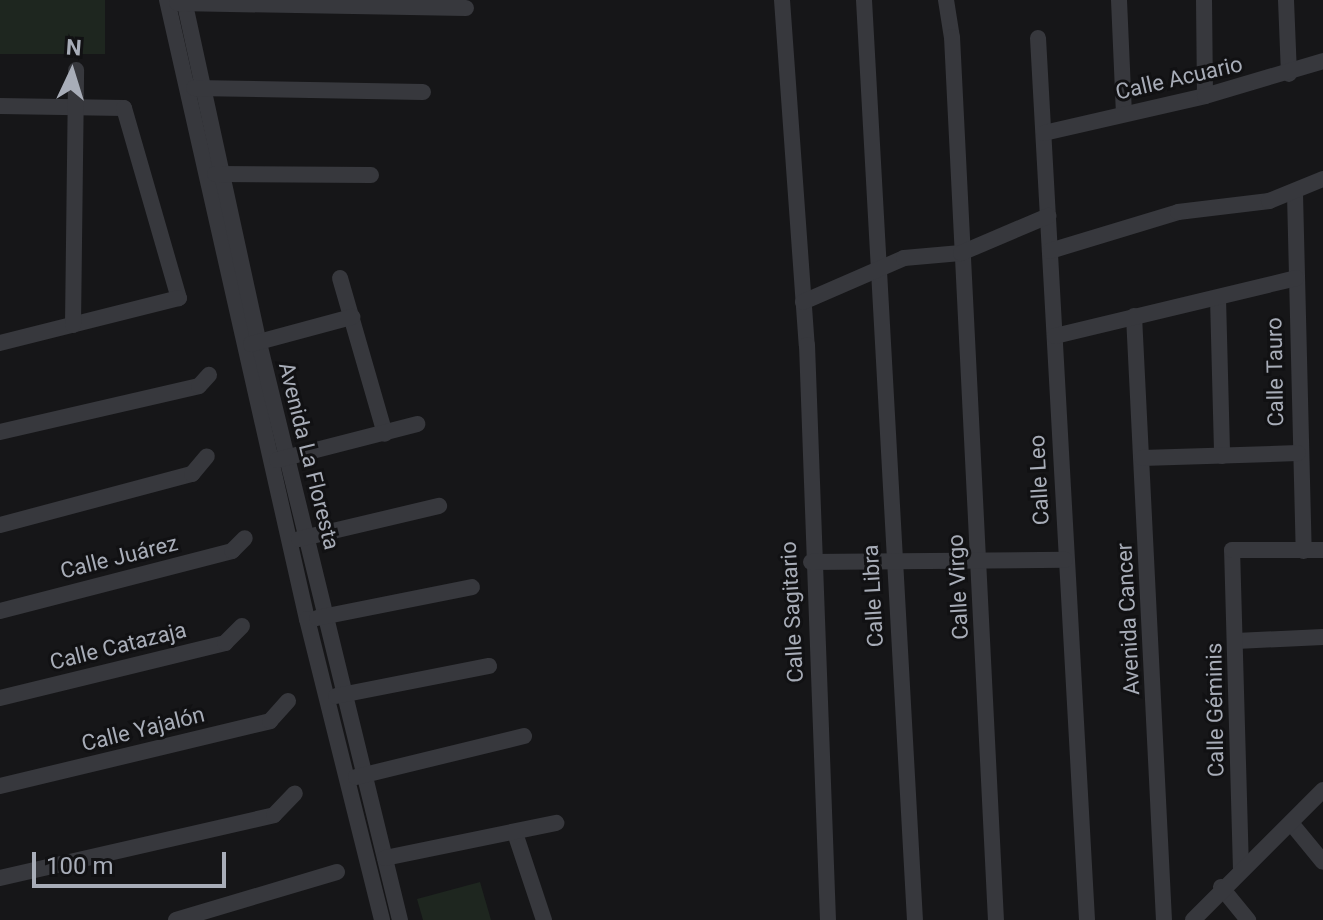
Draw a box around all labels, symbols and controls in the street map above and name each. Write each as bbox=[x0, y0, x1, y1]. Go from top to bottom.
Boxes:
north arrow bbox=[32, 32, 112, 112]
text: N bbox=[65, 35, 82, 61]
street label: Calle Acuario bbox=[1113, 51, 1245, 105]
street label: Calle Tauro bbox=[1261, 317, 1289, 427]
street label: Avenida La Floresta bbox=[273, 360, 345, 552]
street label: Calle Leo bbox=[1023, 434, 1055, 526]
street label: Calle Juárez bbox=[58, 530, 180, 584]
street label: Calle Virgo bbox=[942, 534, 974, 640]
street label: Calle Sagitario bbox=[775, 541, 809, 683]
street label: Avenida Cancer bbox=[1111, 542, 1145, 696]
street label: Calle Libra bbox=[857, 544, 889, 648]
street label: Calle Catazaja bbox=[47, 616, 189, 676]
street label: Calle Géminis bbox=[1201, 643, 1229, 777]
street label: Calle Yajalón bbox=[79, 701, 207, 757]
scale bar bbox=[36, 836, 230, 886]
text: 100 m bbox=[46, 852, 113, 880]

